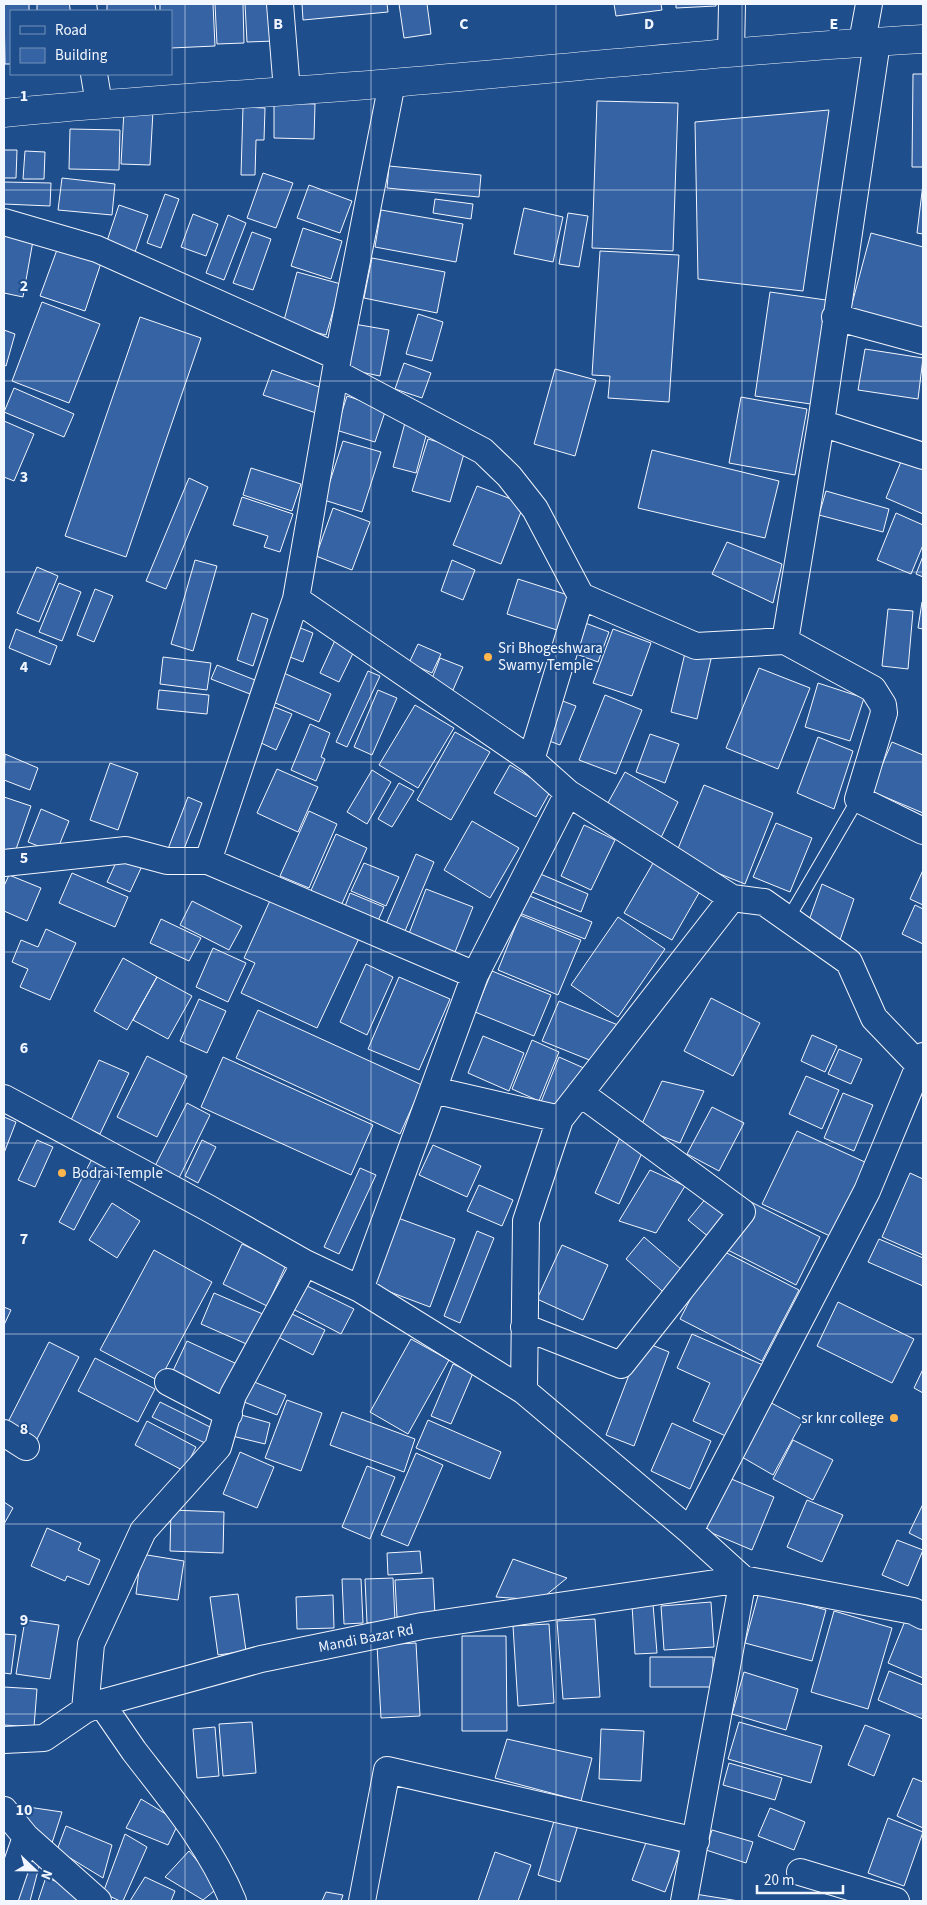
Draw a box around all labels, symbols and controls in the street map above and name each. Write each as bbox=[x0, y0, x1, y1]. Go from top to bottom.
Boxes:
legend bbox=[10, 10, 172, 75]
text: B bbox=[273, 13, 283, 35]
text: C bbox=[459, 13, 469, 35]
text: D bbox=[644, 13, 654, 35]
text: E bbox=[830, 13, 838, 35]
text: Road bbox=[55, 20, 87, 41]
text: Building bbox=[55, 45, 108, 66]
text: 1 bbox=[20, 85, 28, 107]
text: 2 bbox=[20, 275, 28, 297]
text: 3 bbox=[20, 466, 28, 488]
place label: Sri Bhogeshwara Swamy Temple bbox=[498, 638, 603, 676]
marker: Sri Bhogeshwara Swamy Temple bbox=[482, 651, 494, 663]
text: 4 bbox=[20, 656, 29, 678]
text: 5 bbox=[20, 847, 28, 869]
text: 6 bbox=[20, 1037, 28, 1059]
place label: Bodrai Temple bbox=[72, 1163, 163, 1184]
marker: Bodrai Temple bbox=[56, 1167, 68, 1179]
text: 7 bbox=[20, 1228, 28, 1250]
place label: sr knr college bbox=[801, 1408, 884, 1429]
marker: sr knr college bbox=[888, 1412, 900, 1424]
text: 8 bbox=[20, 1418, 28, 1440]
text: 9 bbox=[20, 1609, 28, 1631]
street label: Mandi Bazar Rd bbox=[317, 1619, 416, 1658]
text: 10 bbox=[16, 1799, 32, 1821]
north arrow bbox=[10, 1845, 60, 1895]
scale bar bbox=[757, 1862, 843, 1894]
text: N bbox=[35, 1866, 57, 1883]
text: 20 m bbox=[764, 1870, 794, 1891]

